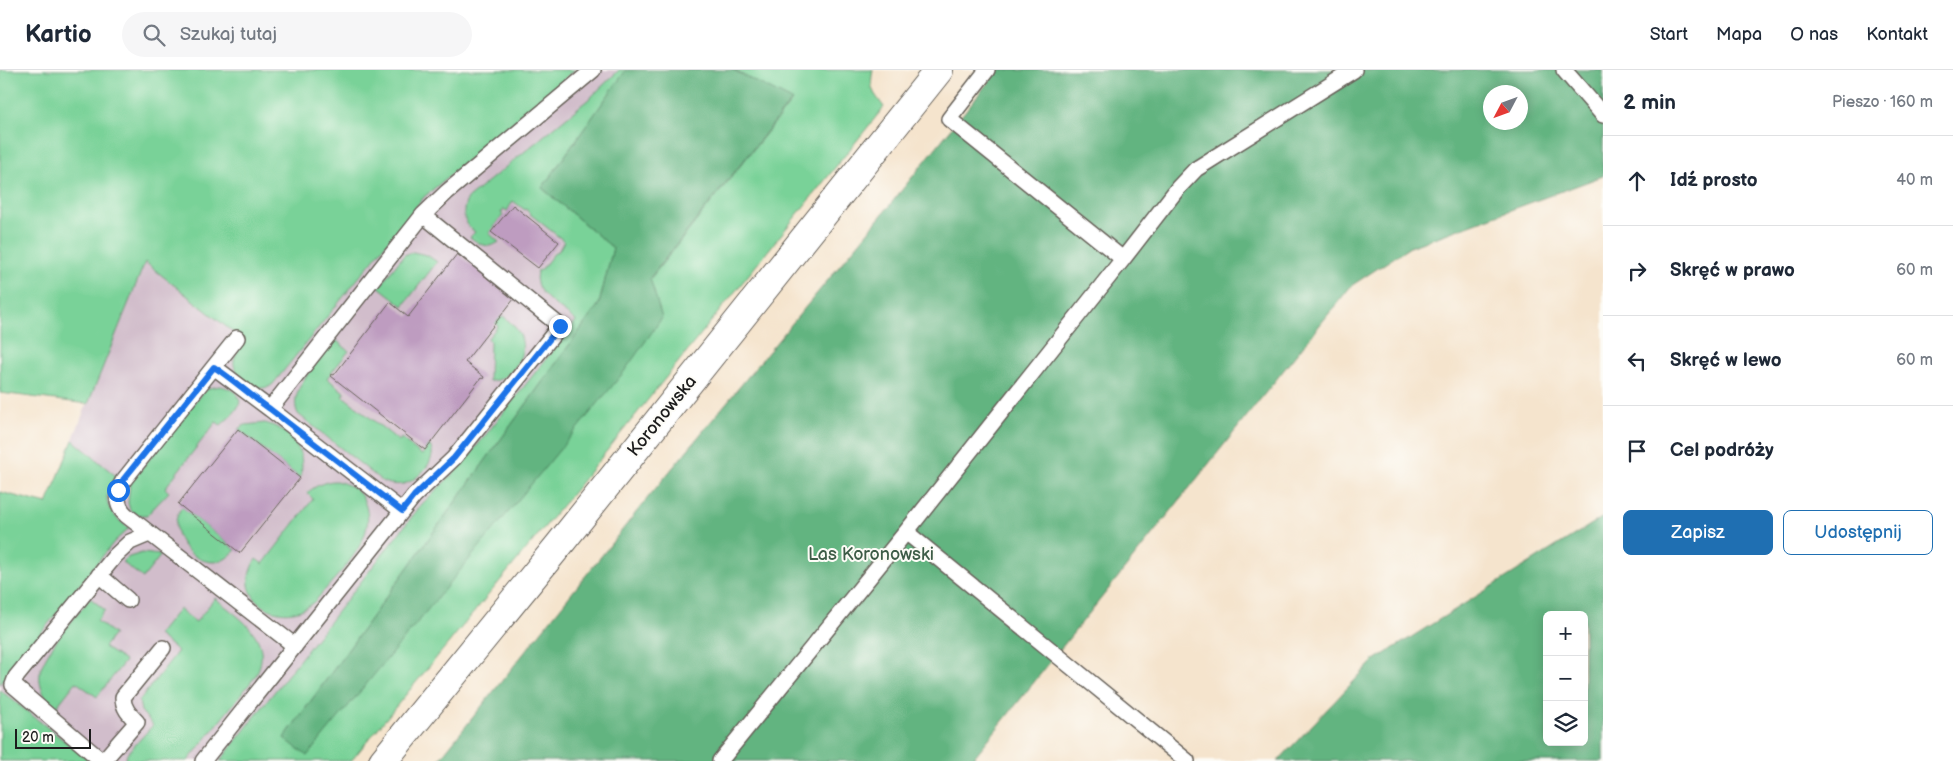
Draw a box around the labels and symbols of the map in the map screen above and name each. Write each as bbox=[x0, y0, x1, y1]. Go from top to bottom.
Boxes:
north arrow bbox=[1483, 85, 1528, 130]
route end bbox=[549, 315, 572, 338]
street label: Koronowska bbox=[623, 371, 701, 461]
route start bbox=[107, 479, 130, 502]
park label: Las Koronowski bbox=[808, 544, 934, 565]
scale bar bbox=[15, 726, 91, 749]

